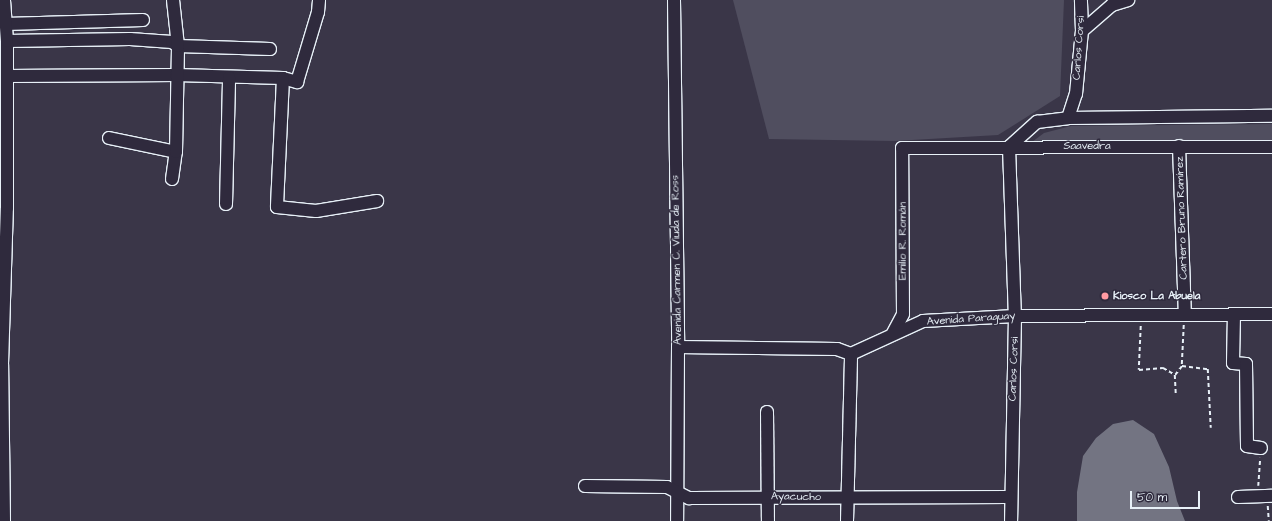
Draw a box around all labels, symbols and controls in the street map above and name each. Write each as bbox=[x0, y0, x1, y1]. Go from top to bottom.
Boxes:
street label: Carlos Corsi bbox=[1070, 15, 1088, 81]
street label: Saavedra bbox=[1063, 139, 1111, 153]
street label: Cartero Bruno Ramírez bbox=[1173, 156, 1191, 280]
street label: Avenida Carmen C. Viuda de Ross bbox=[669, 175, 685, 345]
street label: Emilio R. Román bbox=[896, 202, 910, 280]
place label: Kiosco La Abuela bbox=[1113, 289, 1200, 303]
marker: Kiosco La Abuela bbox=[1100, 291, 1110, 301]
street label: Avenida Paraguay bbox=[926, 309, 1016, 329]
street label: Carlos Corsi bbox=[1006, 337, 1022, 401]
scale bar bbox=[1132, 483, 1202, 509]
text: 50 m bbox=[1137, 489, 1167, 506]
street label: Ayacucho bbox=[771, 490, 821, 504]

